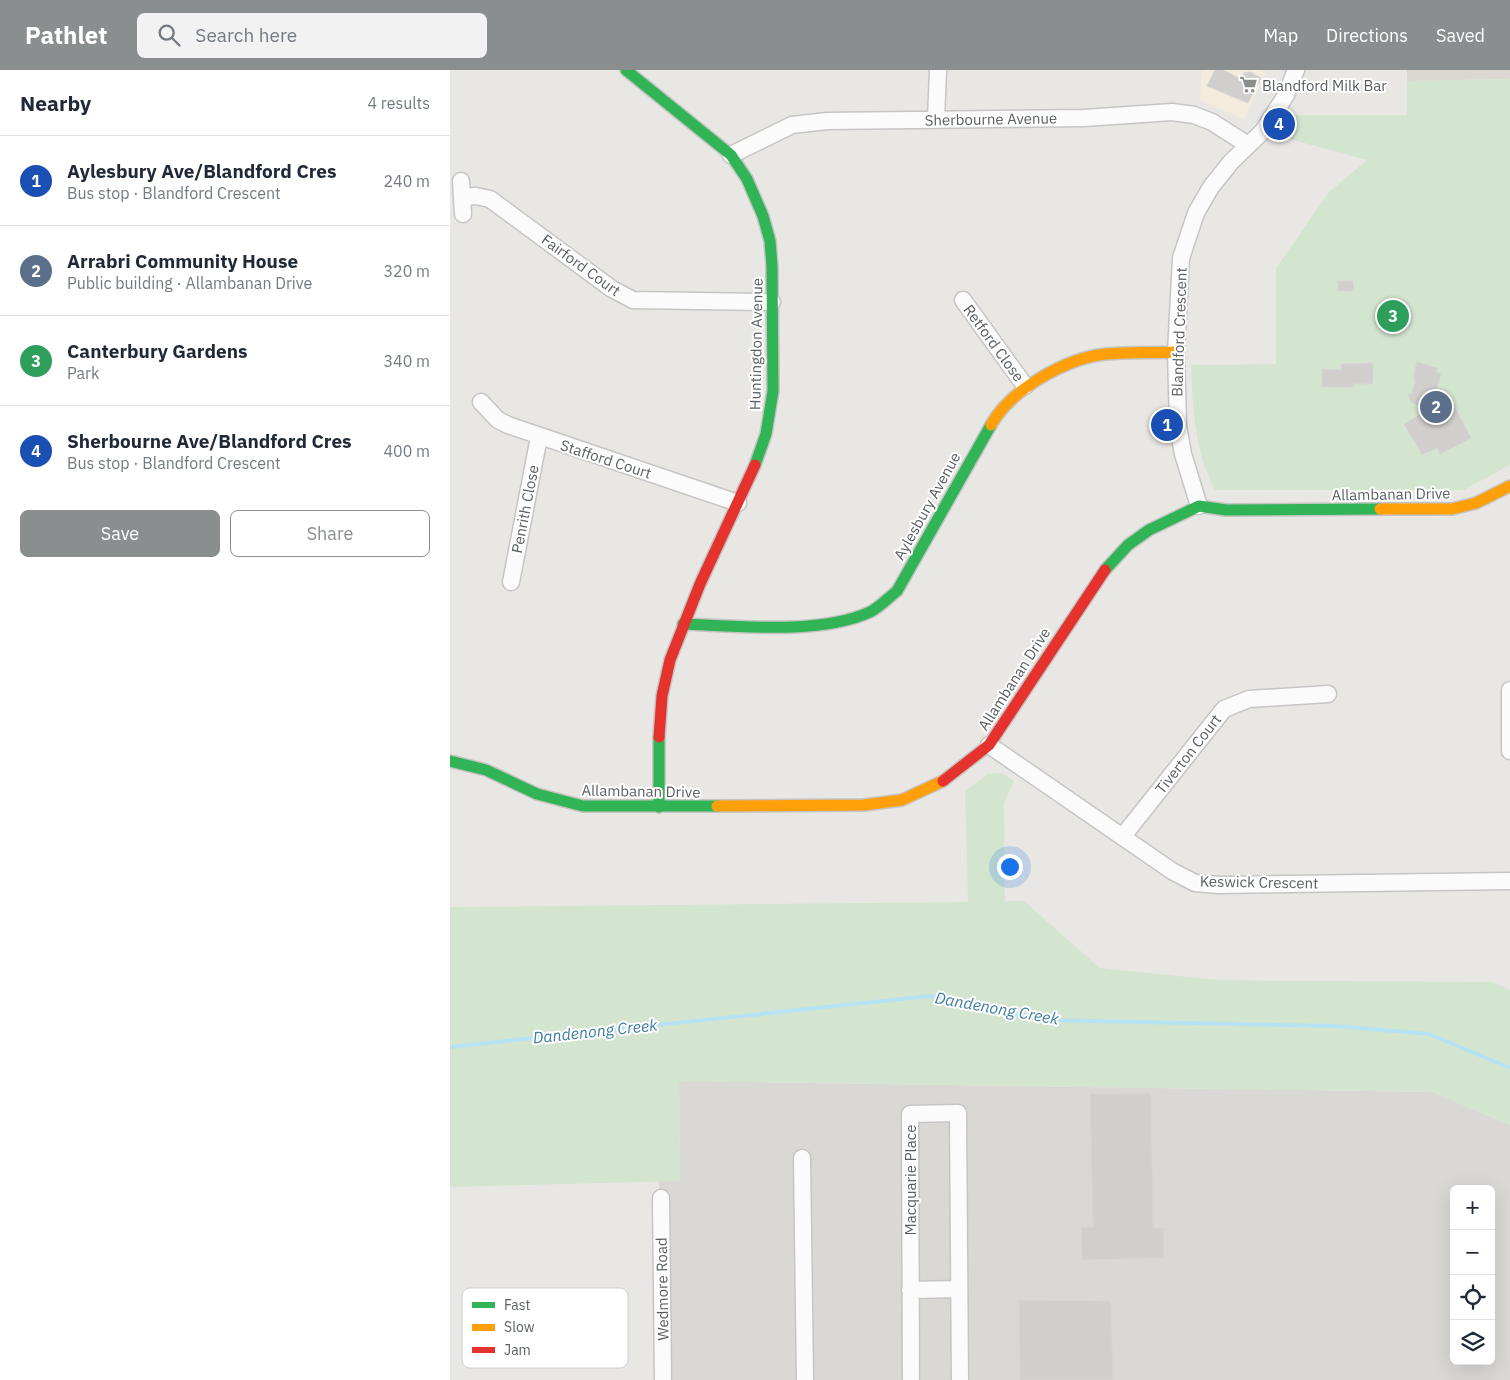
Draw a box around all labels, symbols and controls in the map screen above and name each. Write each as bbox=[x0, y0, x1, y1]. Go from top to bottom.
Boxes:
search box bbox=[137, 13, 487, 58]
text: Pathlet bbox=[25, 19, 107, 51]
icon: search bbox=[155, 21, 183, 49]
text: Search here bbox=[195, 23, 297, 47]
text: Map bbox=[1263, 24, 1298, 47]
text: Directions bbox=[1326, 24, 1408, 47]
text: Saved bbox=[1436, 24, 1485, 47]
supermarket icon: Blandford Milk Bar bbox=[1238, 75, 1258, 95]
place label: Blandford Milk Bar bbox=[1262, 76, 1387, 95]
text: Nearby bbox=[20, 89, 91, 117]
text: 4 results bbox=[367, 93, 430, 113]
pin: 4 bbox=[1263, 105, 1295, 143]
street label: Sherbourne Avenue bbox=[925, 108, 1057, 130]
text: Aylesbury Ave/Blandford Cres bbox=[67, 159, 337, 183]
text: 1 bbox=[31, 171, 41, 191]
text: 240 m bbox=[383, 171, 430, 191]
text: Bus stop · Blandford Crescent bbox=[67, 183, 281, 203]
street label: Fairford Court bbox=[538, 230, 624, 300]
text: Arrabri Community House bbox=[67, 249, 298, 273]
text: 2 bbox=[31, 261, 41, 281]
text: 320 m bbox=[383, 261, 430, 281]
street label: Blandford Crescent bbox=[1167, 267, 1191, 397]
text: Public building · Allambanan Drive bbox=[67, 273, 312, 293]
street label: Huntingdon Avenue bbox=[745, 278, 767, 410]
pin: 3 bbox=[1377, 297, 1409, 335]
street label: Retford Close bbox=[960, 301, 1028, 385]
text: Canterbury Gardens bbox=[67, 339, 248, 363]
text: 3 bbox=[31, 351, 41, 371]
text: 340 m bbox=[383, 351, 430, 371]
text: Park bbox=[67, 363, 99, 383]
pin: 2 bbox=[1420, 388, 1452, 426]
pin: 1 bbox=[1151, 406, 1183, 444]
text: Sherbourne Ave/Blandford Cres bbox=[67, 429, 352, 453]
street label: Stafford Court bbox=[558, 435, 654, 483]
text: 4 bbox=[31, 441, 41, 461]
text: 400 m bbox=[383, 441, 430, 461]
street label: Aylesbury Avenue bbox=[889, 449, 965, 563]
text: Bus stop · Blandford Crescent bbox=[67, 453, 281, 473]
street label: Penrith Close bbox=[507, 463, 543, 555]
street label: Allambanan Drive bbox=[1331, 483, 1451, 505]
button: Save bbox=[20, 510, 220, 557]
button: Share bbox=[230, 510, 430, 557]
street label: Allambanan Drive bbox=[974, 624, 1054, 734]
street label: Tiverton Court bbox=[1151, 710, 1225, 798]
street label: Allambanan Drive bbox=[581, 780, 701, 802]
your location bbox=[997, 854, 1023, 880]
street label: Keswick Crescent bbox=[1200, 871, 1318, 893]
water label: Dandenong Creek bbox=[934, 987, 1061, 1029]
water label: Dandenong Creek bbox=[532, 1014, 659, 1047]
street label: Macquarie Place bbox=[901, 1125, 920, 1235]
map controls bbox=[1450, 1185, 1495, 1365]
button: + bbox=[1450, 1185, 1495, 1230]
button: − bbox=[1450, 1230, 1495, 1275]
street label: Wedmore Road bbox=[652, 1237, 672, 1341]
button: locate bbox=[1450, 1275, 1495, 1320]
legend bbox=[462, 1288, 628, 1368]
text: Fast bbox=[504, 1296, 530, 1314]
text: Slow bbox=[504, 1318, 535, 1336]
button: layers bbox=[1450, 1320, 1495, 1365]
text: Jam bbox=[504, 1341, 531, 1359]

